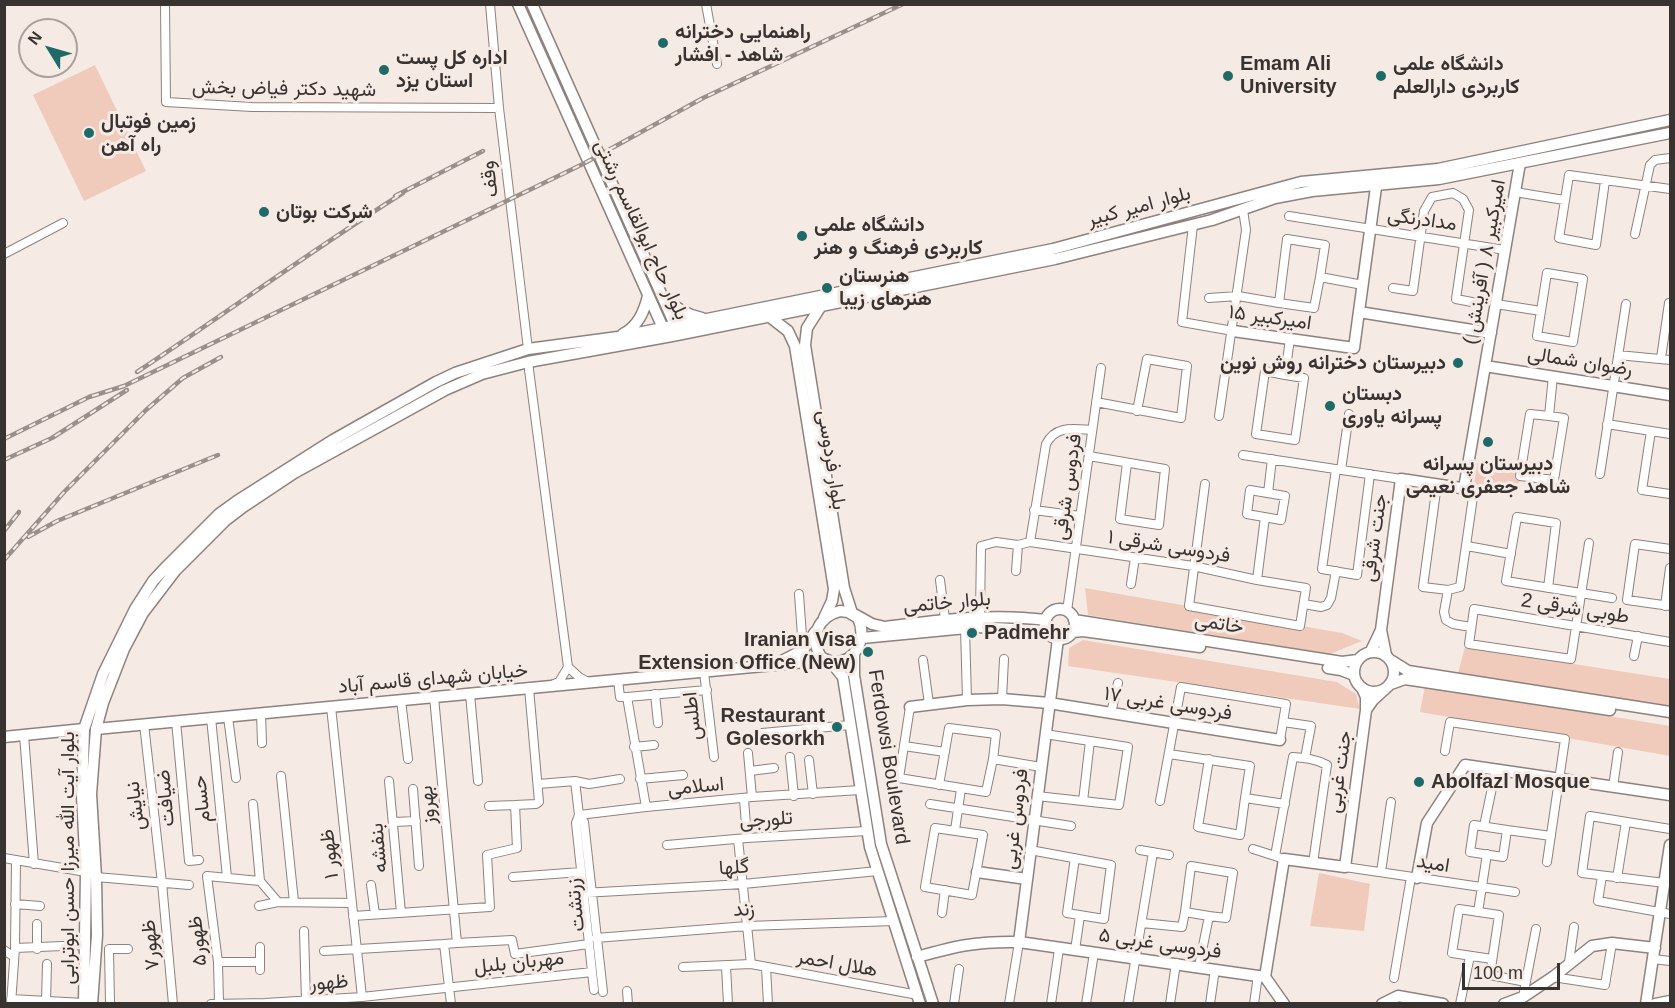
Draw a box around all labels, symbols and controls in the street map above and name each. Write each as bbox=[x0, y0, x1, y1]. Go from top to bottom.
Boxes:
north arrow bbox=[18, 18, 78, 78]
place label: راهنمایی دخترانه شاهد - افشار bbox=[675, 20, 811, 67]
text: N bbox=[25, 28, 45, 48]
marker: راهنمایی دخترانه شاهد - افشار bbox=[656, 36, 670, 50]
place label: اداره کل پست استان یزد bbox=[396, 46, 508, 93]
place label: Emam Ali University bbox=[1240, 52, 1337, 99]
place label: دانشگاه علمی کاربردی دارالعلم bbox=[1393, 52, 1520, 99]
marker: اداره کل پست استان یزد bbox=[377, 63, 391, 77]
marker: Emam Ali University bbox=[1221, 69, 1235, 83]
marker: دانشگاه علمی کاربردی دارالعلم bbox=[1374, 69, 1388, 83]
street label: شهید دکتر فیاض بخش bbox=[192, 75, 376, 103]
place label: زمین فوتبال راه آهن bbox=[101, 110, 196, 157]
marker: زمین فوتبال راه آهن bbox=[82, 126, 96, 140]
street label: بلوار حاج ابوالقاسم رشتی bbox=[589, 136, 693, 324]
street label: وقف bbox=[476, 159, 504, 199]
street label: امیرکبیر ۸ ( آفرینش ) bbox=[1459, 178, 1511, 346]
street label: بلوار امیر کبیر bbox=[1085, 182, 1193, 232]
place label: شرکت بوتان bbox=[276, 200, 373, 224]
street label: مدادرنگی bbox=[1386, 203, 1458, 237]
marker: شرکت بوتان bbox=[257, 205, 271, 219]
place label: دانشگاه علمی کاربردی فرهنگ و هنر bbox=[814, 213, 983, 260]
marker: دانشگاه علمی کاربردی فرهنگ و هنر bbox=[795, 229, 809, 243]
place label: هنرستان هنرهای زیبا bbox=[839, 264, 932, 311]
marker: هنرستان هنرهای زیبا bbox=[820, 281, 834, 295]
street label: امیرکبیر ۱۵ bbox=[1227, 300, 1313, 336]
street label: رضوان شمالی bbox=[1526, 342, 1634, 382]
place label: دبیرستان دخترانه روش نوین bbox=[1220, 351, 1446, 375]
marker: دبیرستان دخترانه روش نوین bbox=[1451, 356, 1465, 370]
place label: دبستان پسرانه یاوری bbox=[1342, 382, 1442, 429]
marker: دبستان پسرانه یاوری bbox=[1323, 399, 1337, 413]
street label: بلوار فردوسی bbox=[811, 408, 851, 512]
street label: فردوس شرقی bbox=[1049, 432, 1087, 542]
marker: دبیرستان پسرانه شاهد جعفری نعیمی bbox=[1481, 435, 1495, 449]
place label: دبیرستان پسرانه شاهد جعفری نعیمی bbox=[1406, 452, 1570, 499]
street label: جنت شرقی bbox=[1357, 492, 1393, 584]
street label: فردوسی شرقی ۱ bbox=[1106, 525, 1232, 569]
street label: بلوار خاتمی bbox=[902, 587, 992, 619]
street label: طوبی شرقی 2 bbox=[1519, 589, 1631, 629]
street label: خاتمی bbox=[1193, 608, 1245, 640]
place label: Padmehr bbox=[984, 621, 1070, 645]
marker: Padmehr bbox=[965, 626, 979, 640]
place label: Iranian Visa Extension Office (New) bbox=[638, 628, 856, 675]
marker: Iranian Visa Extension Office (New) bbox=[861, 645, 875, 659]
street label: خیابان شهدای قاسم آباد bbox=[337, 659, 529, 699]
street label: Ferdowsi Boulevard bbox=[862, 668, 914, 846]
street label: فردوسی غربی ۱۷ bbox=[1102, 682, 1234, 726]
street label: اطلس bbox=[679, 690, 707, 742]
place label: Restaurant Golesorkh bbox=[721, 704, 825, 751]
marker: Restaurant Golesorkh bbox=[830, 720, 844, 734]
street label: جنت غربی bbox=[1322, 729, 1358, 815]
street label: بلوار آیت الله میرزا حسن ابوترابی bbox=[56, 731, 80, 985]
street label: فردوس غربی bbox=[998, 767, 1034, 871]
street label: ضیافت bbox=[152, 769, 180, 827]
place label: Abolfazl Mosque bbox=[1431, 770, 1590, 794]
street label: اسلامی bbox=[667, 773, 725, 801]
street label: حسام bbox=[188, 774, 216, 824]
marker: Abolfazl Mosque bbox=[1412, 775, 1426, 789]
street label: نيايش bbox=[121, 780, 151, 832]
street label: بهروز bbox=[414, 785, 442, 825]
street label: تلورجی bbox=[738, 806, 794, 834]
street label: بنفشه bbox=[365, 822, 393, 874]
street label: ظهور ۱ bbox=[315, 828, 345, 880]
street label: امید bbox=[1415, 850, 1451, 878]
street label: گلها bbox=[718, 855, 750, 881]
street label: زرتشت bbox=[561, 877, 591, 933]
street label: زند bbox=[732, 897, 756, 923]
street label: ظهور۵ bbox=[183, 915, 213, 967]
street label: ظهور۷ bbox=[137, 919, 165, 971]
street label: فردوسی غربی ۵ bbox=[1097, 924, 1223, 964]
street label: هلال احمر bbox=[795, 945, 879, 983]
street label: مهربان بلبل bbox=[473, 946, 565, 980]
scale bar bbox=[1465, 951, 1562, 989]
text: 100 m bbox=[1473, 963, 1523, 983]
street label: ظهور bbox=[309, 970, 349, 996]

